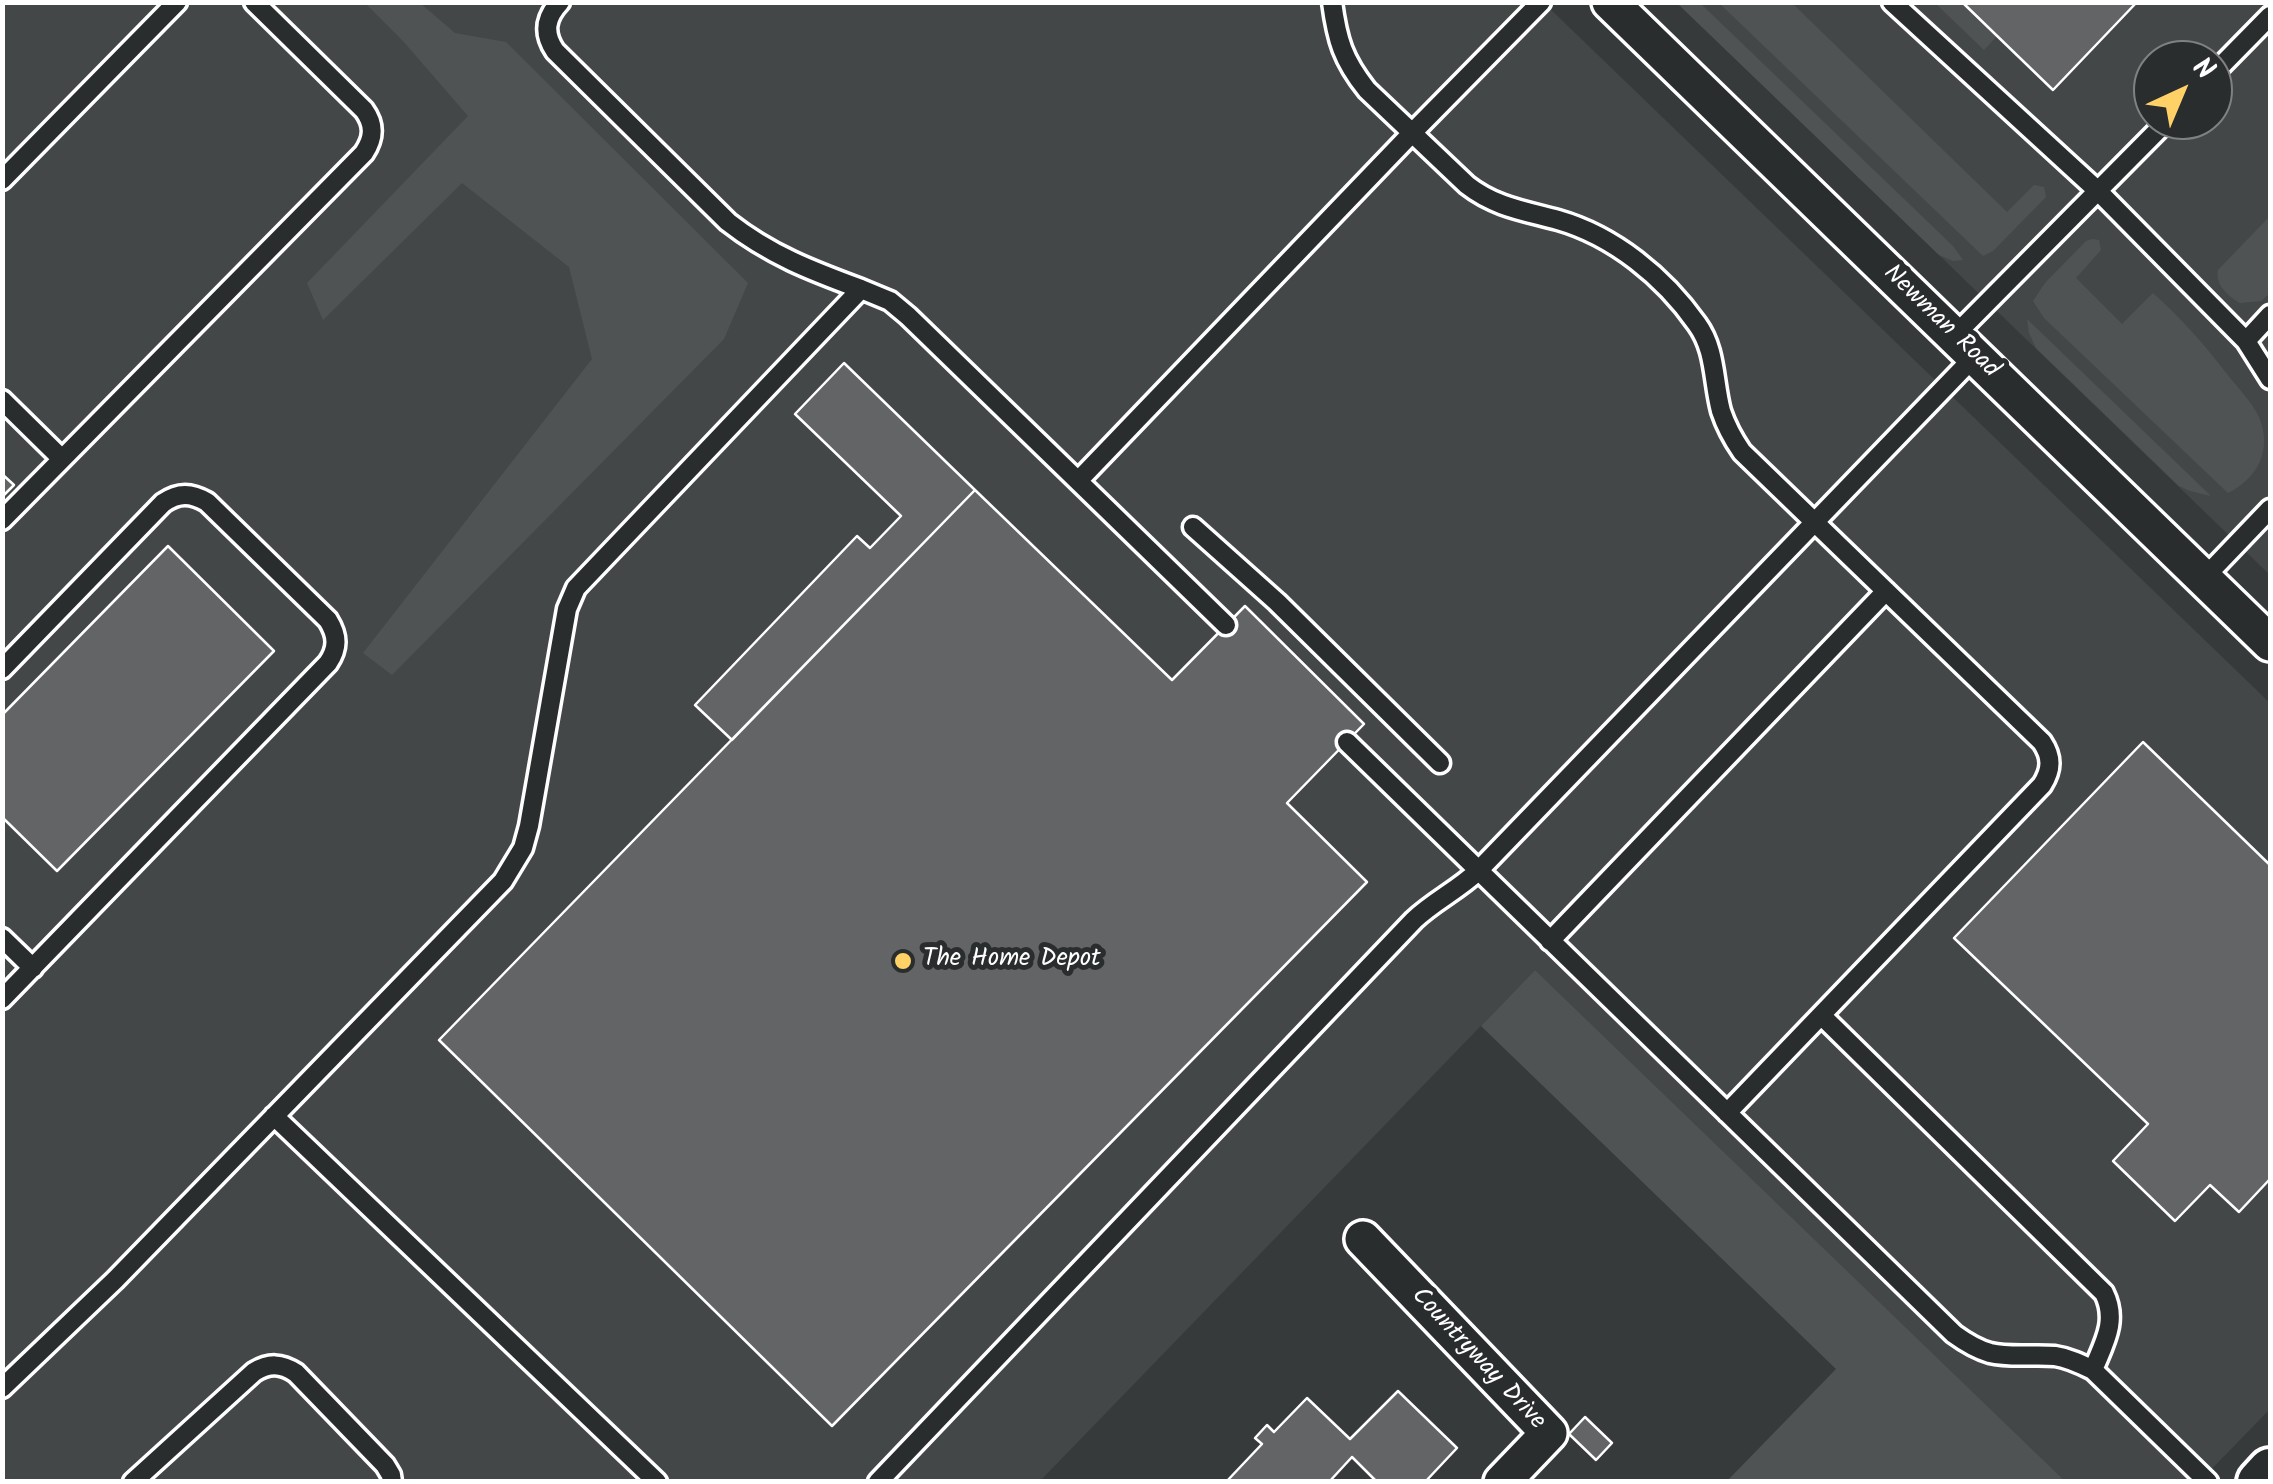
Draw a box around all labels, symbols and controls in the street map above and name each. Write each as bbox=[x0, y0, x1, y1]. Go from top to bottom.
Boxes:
north arrow bbox=[2133, 40, 2233, 140]
text: N bbox=[2181, 47, 2225, 92]
street label: Newman Road bbox=[1876, 260, 2004, 386]
place label: The Home Depot bbox=[923, 946, 1101, 976]
marker: The Home Depot bbox=[892, 950, 914, 972]
street label: Countryway Drive bbox=[1403, 1283, 1551, 1437]

